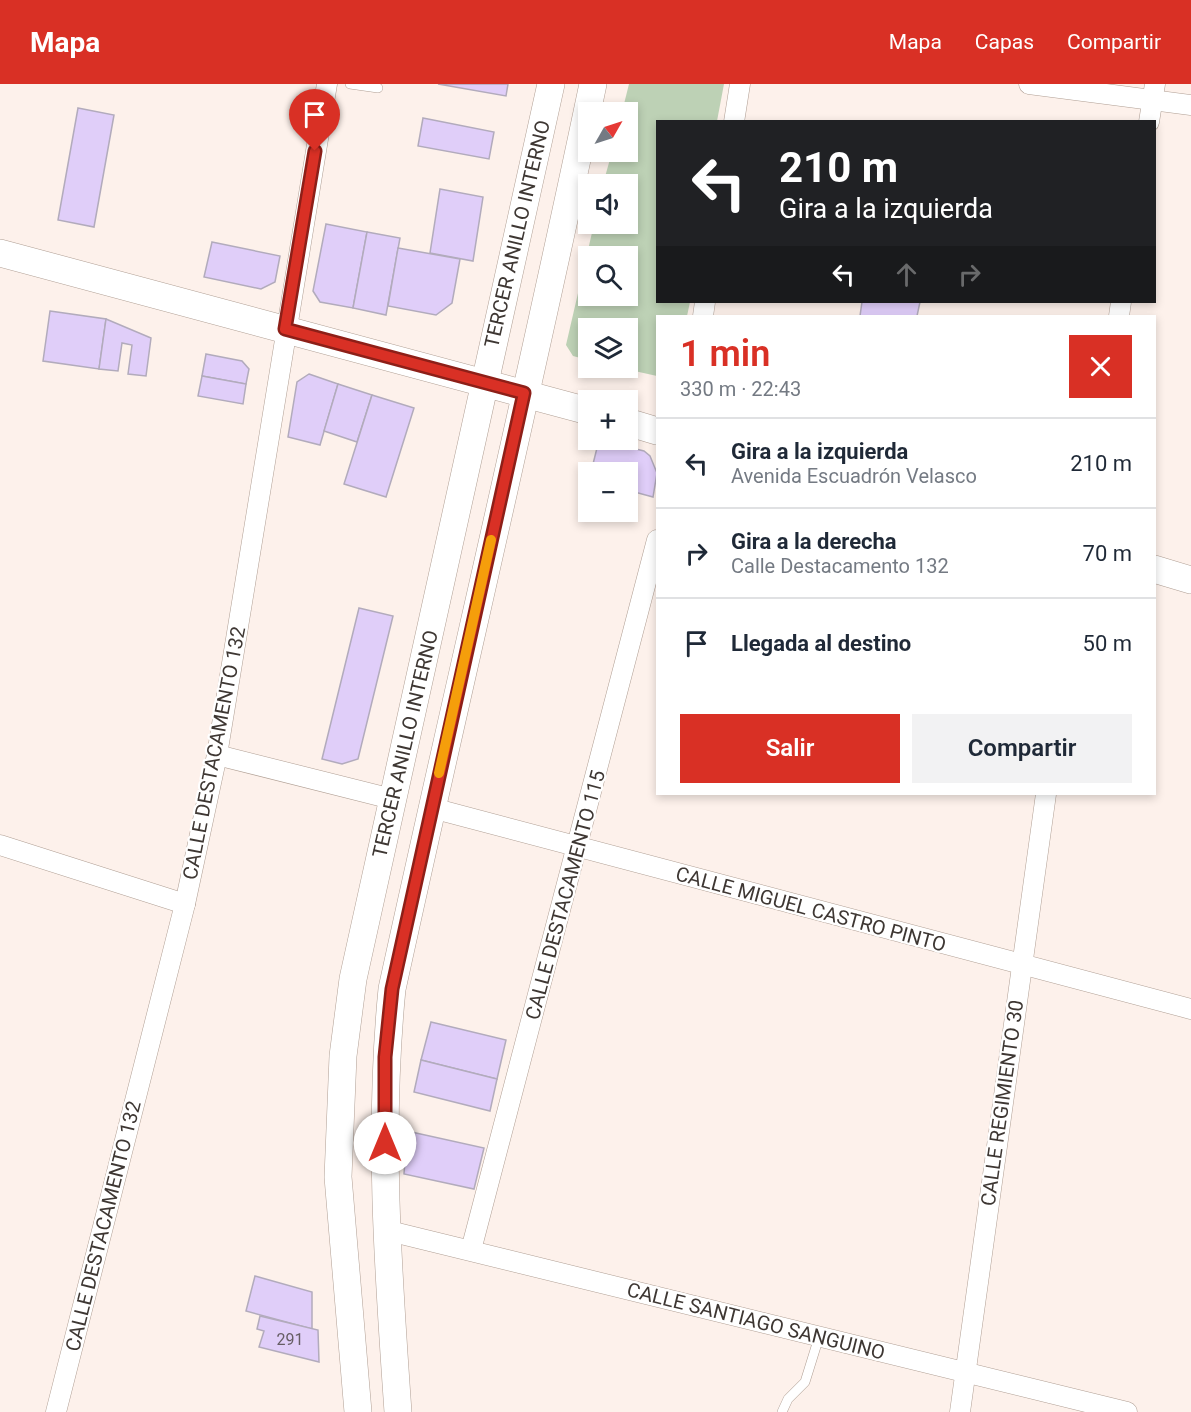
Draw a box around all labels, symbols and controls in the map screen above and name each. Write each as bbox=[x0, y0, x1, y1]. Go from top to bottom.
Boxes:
text: Mapa bbox=[30, 26, 100, 59]
text: Mapa bbox=[889, 30, 942, 54]
text: Capas bbox=[975, 30, 1034, 54]
text: Compartir bbox=[1067, 30, 1161, 54]
pin bbox=[289, 89, 340, 151]
icon: arrive bbox=[298, 98, 331, 131]
north arrow bbox=[578, 102, 638, 162]
map controls bbox=[578, 102, 638, 522]
street label: TERCER ANILLO INTERNO bbox=[479, 118, 555, 350]
text: 210 m bbox=[779, 143, 898, 192]
icon: left bbox=[680, 144, 758, 222]
button: sound bbox=[578, 174, 638, 234]
text: Gira a la izquierda bbox=[779, 193, 993, 225]
button: search bbox=[578, 246, 638, 306]
icon: left bbox=[827, 258, 860, 291]
icon: ahead bbox=[890, 258, 923, 291]
icon: right bbox=[953, 258, 986, 291]
button: layers bbox=[578, 318, 638, 378]
text: 1 min bbox=[680, 333, 770, 375]
button: close bbox=[1069, 335, 1132, 398]
text: 330 m · 22:43 bbox=[680, 377, 801, 401]
button: + bbox=[578, 390, 638, 450]
text: Gira a la izquierda bbox=[731, 439, 908, 464]
icon: left bbox=[680, 447, 713, 480]
text: 210 m bbox=[1070, 451, 1132, 476]
button: − bbox=[578, 462, 638, 522]
text: Avenida Escuadrón Velasco bbox=[731, 464, 977, 488]
text: Gira a la derecha bbox=[731, 529, 897, 554]
icon: right bbox=[680, 537, 713, 570]
text: 70 m bbox=[1083, 541, 1132, 566]
text: Calle Destacamento 132 bbox=[731, 554, 949, 578]
street label: CALLE DESTACAMENTO 132 bbox=[178, 624, 250, 882]
icon: arrive bbox=[680, 627, 713, 660]
street label: TERCER ANILLO INTERNO bbox=[367, 628, 443, 860]
text: Llegada al destino bbox=[731, 631, 911, 656]
text: 50 m bbox=[1083, 631, 1132, 656]
button: Salir bbox=[680, 714, 900, 783]
button: Compartir bbox=[912, 714, 1132, 783]
street label: CALLE DESTACAMENTO 115 bbox=[520, 768, 610, 1022]
street label: CALLE MIGUEL CASTRO PINTO bbox=[673, 861, 949, 957]
street label: CALLE REGIMIENTO 30 bbox=[976, 998, 1028, 1208]
street label: CALLE DESTACAMENTO 132 bbox=[60, 1098, 146, 1354]
position arrow bbox=[353, 1111, 417, 1175]
street label: CALLE SANTIAGO SANGUINO bbox=[625, 1277, 887, 1365]
house number: 291 bbox=[277, 1330, 303, 1349]

